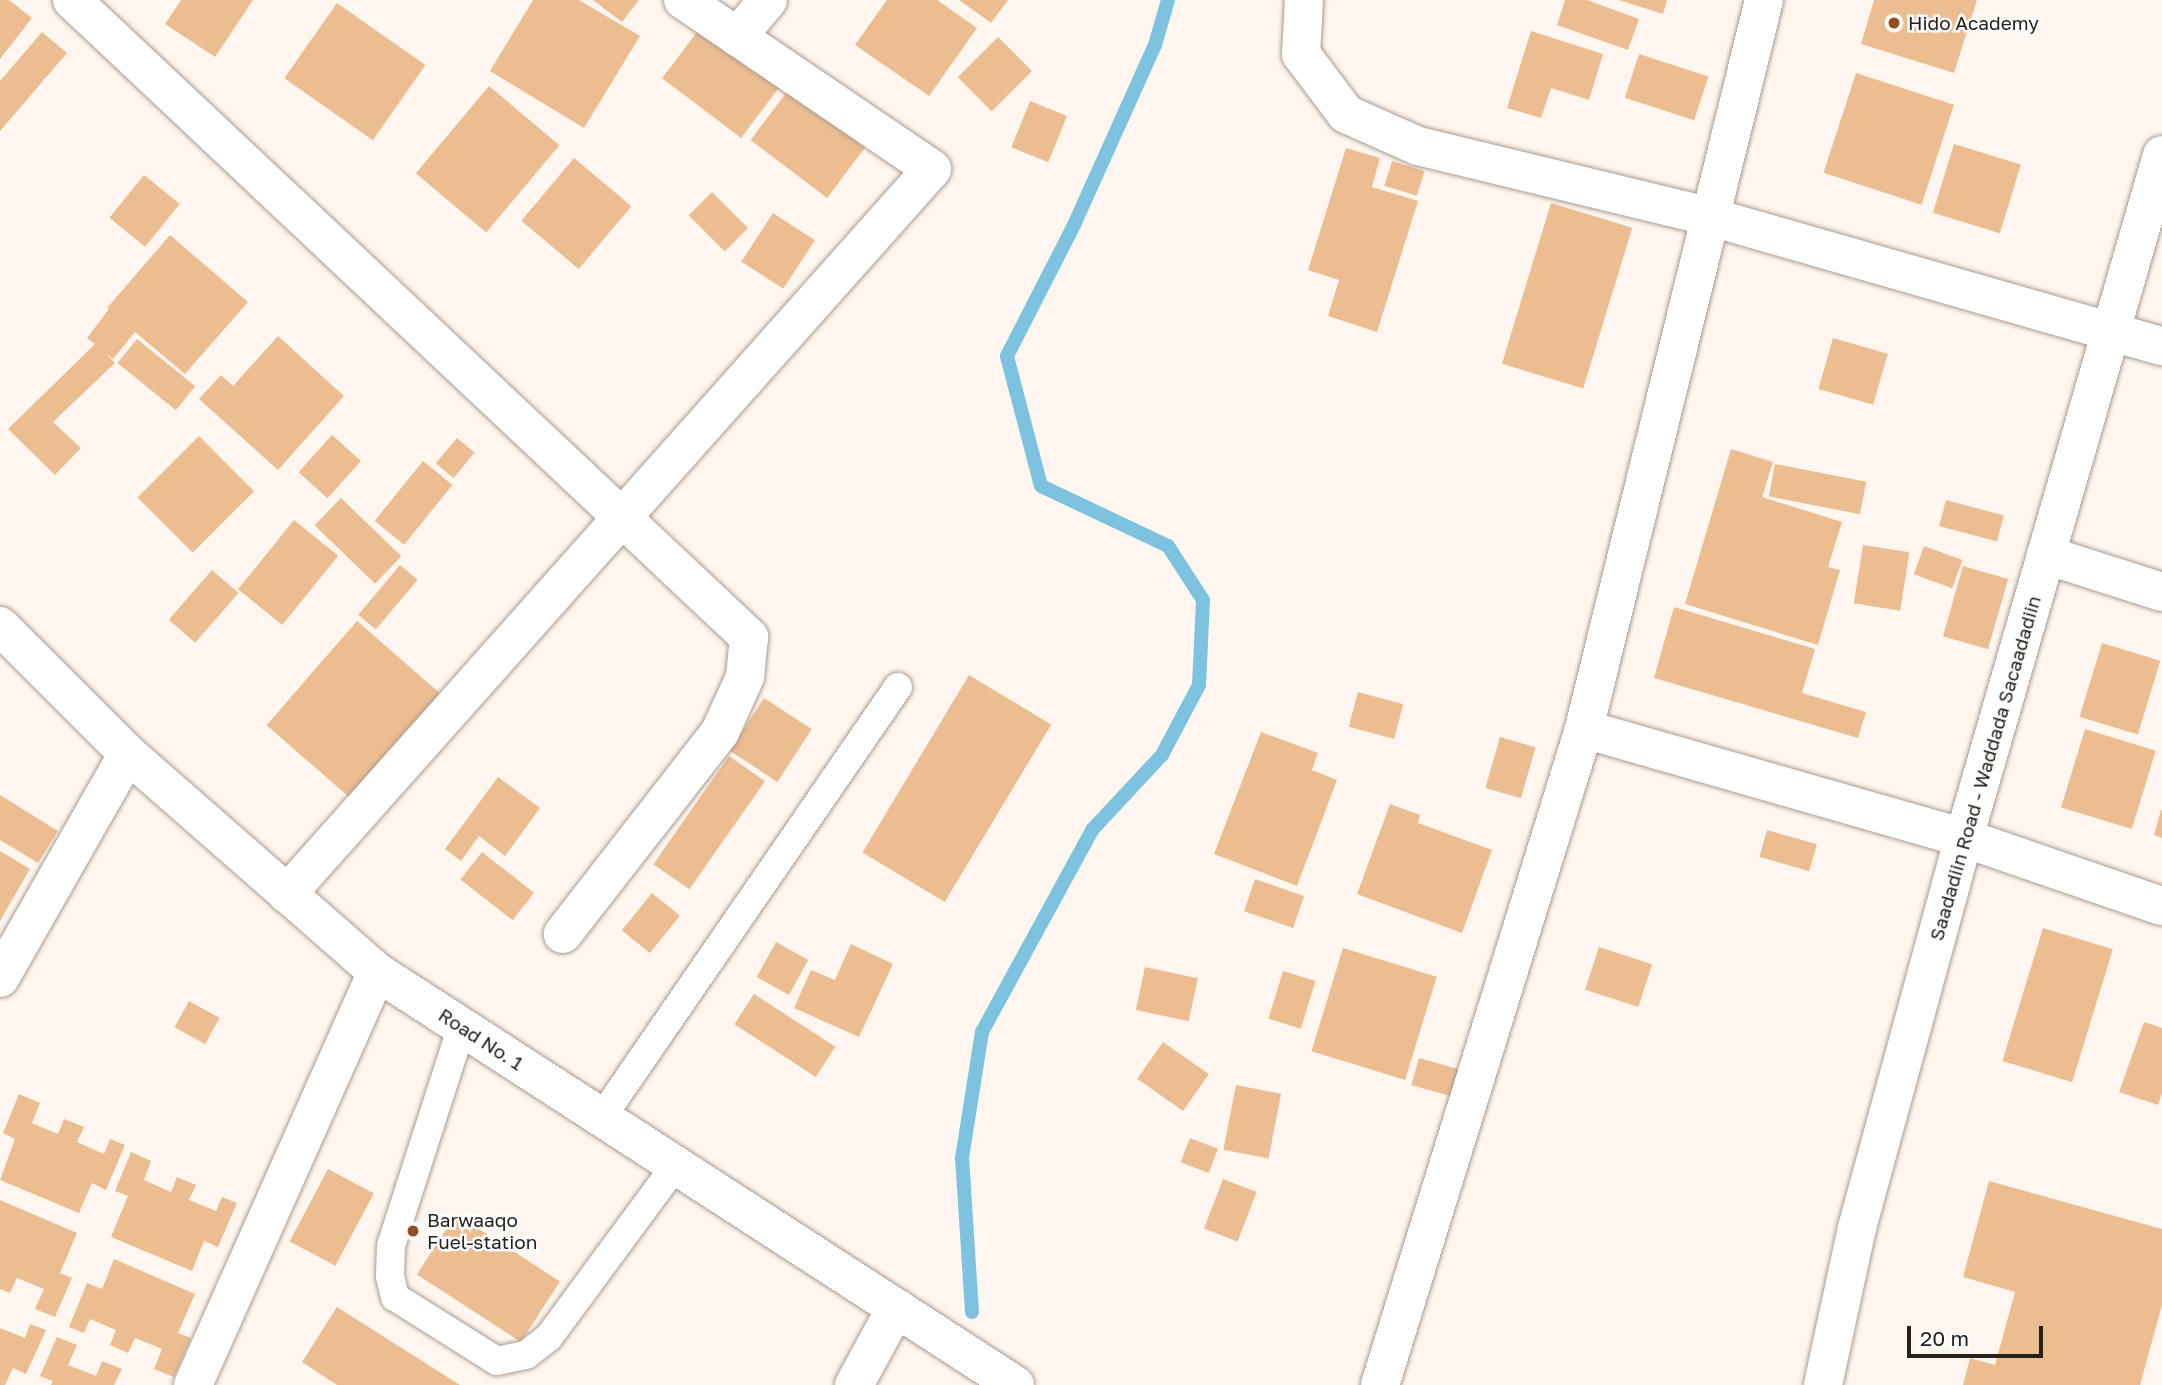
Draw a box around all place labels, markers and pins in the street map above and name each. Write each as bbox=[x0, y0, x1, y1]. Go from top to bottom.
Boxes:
place label: Hido Academy bbox=[1908, 12, 2039, 34]
marker: Hido Academy bbox=[1886, 15, 1902, 31]
place label: Barwaaqo Fuel-station bbox=[427, 1209, 537, 1253]
marker: Barwaaqo Fuel-station bbox=[405, 1223, 421, 1239]

